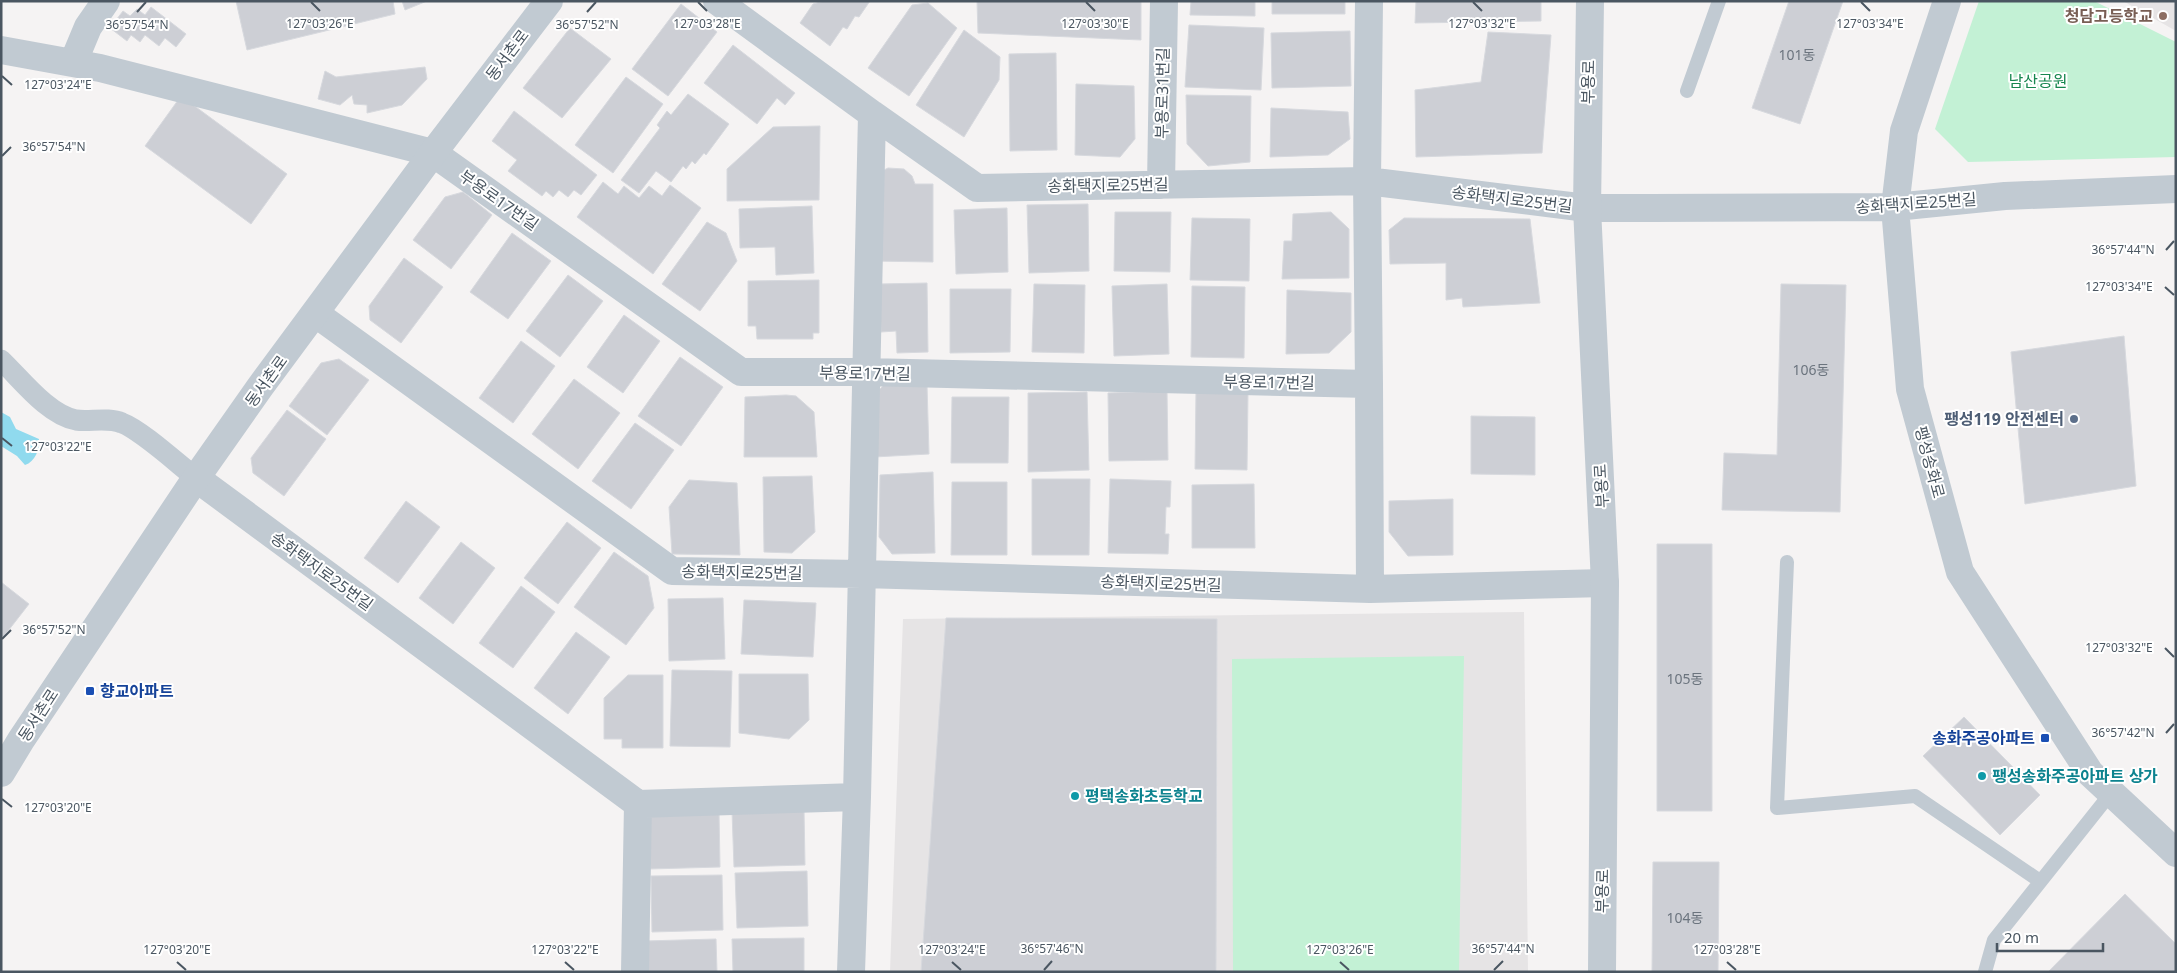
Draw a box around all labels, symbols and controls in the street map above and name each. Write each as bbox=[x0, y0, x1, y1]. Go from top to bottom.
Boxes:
place label: 청담고등학교 bbox=[2065, 5, 2153, 27]
marker: 청담고등학교 bbox=[2157, 10, 2169, 22]
text: 127°03'26"E bbox=[286, 15, 354, 32]
text: 127°03'28"E bbox=[673, 15, 741, 32]
text: 127°03'30"E bbox=[1061, 15, 1129, 32]
text: 127°03'32"E bbox=[1448, 15, 1516, 32]
text: 127°03'34"E bbox=[1836, 15, 1904, 32]
text: 36°57'54"N bbox=[105, 16, 169, 33]
text: 36°57'52"N bbox=[555, 16, 619, 33]
street label: 동서촌로 bbox=[480, 25, 534, 85]
house number: 101동 bbox=[1779, 45, 1816, 64]
street label: 부용로31번길 bbox=[1150, 47, 1174, 139]
street label: 부용로 bbox=[1577, 59, 1599, 104]
park label: 남산공원 bbox=[2009, 70, 2067, 92]
text: 127°03'24"E bbox=[24, 76, 92, 93]
text: 36°57'54"N bbox=[22, 138, 86, 155]
street label: 부용로17번길 bbox=[455, 165, 543, 235]
street label: 송화택지로25번길 bbox=[1047, 173, 1169, 197]
street label: 송화택지로25번길 bbox=[1450, 181, 1574, 217]
street label: 송화택지로25번길 bbox=[1855, 188, 1977, 218]
text: 36°57'44"N bbox=[2091, 241, 2155, 258]
text: 127°03'34"E bbox=[2085, 278, 2153, 295]
street label: 동서촌로 bbox=[240, 350, 292, 411]
house number: 106동 bbox=[1793, 360, 1830, 379]
street label: 부용로17번길 bbox=[819, 361, 911, 385]
street label: 부용로17번길 bbox=[1223, 370, 1315, 394]
place label: 팽성119 안전센터 bbox=[1944, 408, 2064, 430]
marker: 팽성119 안전센터 bbox=[2068, 413, 2080, 425]
street label: 팽성송화로 bbox=[1910, 424, 1950, 501]
text: 127°03'22"E bbox=[24, 438, 92, 455]
street label: 부용로 bbox=[1589, 463, 1613, 509]
street label: 송화택지로25번길 bbox=[266, 526, 378, 616]
street label: 송화택지로25번길 bbox=[681, 560, 803, 584]
street label: 송화택지로25번길 bbox=[1100, 570, 1222, 596]
text: 36°57'52"N bbox=[22, 621, 86, 638]
text: 127°03'32"E bbox=[2085, 639, 2153, 656]
house number: 105동 bbox=[1667, 669, 1704, 688]
place label: 향교아파트 bbox=[100, 680, 174, 702]
street label: 동서촌로 bbox=[13, 684, 63, 746]
marker: 향교아파트 bbox=[84, 685, 96, 697]
text: 36°57'42"N bbox=[2091, 724, 2155, 741]
place label: 송화주공아파트 bbox=[1932, 727, 2035, 749]
marker: 송화주공아파트 bbox=[2039, 732, 2051, 744]
place label: 팽성송화주공아파트 상가 bbox=[1992, 765, 2158, 787]
marker: 팽성송화주공아파트 상가 bbox=[1976, 770, 1988, 782]
place label: 평택송화초등학교 bbox=[1085, 785, 1203, 807]
marker: 평택송화초등학교 bbox=[1069, 790, 1081, 802]
text: 127°03'20"E bbox=[24, 799, 92, 816]
street label: 부용로 bbox=[1591, 868, 1613, 913]
house number: 104동 bbox=[1667, 908, 1704, 927]
scale bar bbox=[1997, 920, 2103, 952]
text: 20 m bbox=[2004, 927, 2039, 947]
text: 36°57'46"N bbox=[1020, 940, 1084, 957]
text: 36°57'44"N bbox=[1471, 940, 1535, 957]
text: 127°03'20"E bbox=[143, 941, 211, 958]
text: 127°03'22"E bbox=[531, 941, 599, 958]
text: 127°03'24"E bbox=[918, 941, 986, 958]
text: 127°03'26"E bbox=[1306, 941, 1374, 958]
text: 127°03'28"E bbox=[1693, 941, 1761, 958]

